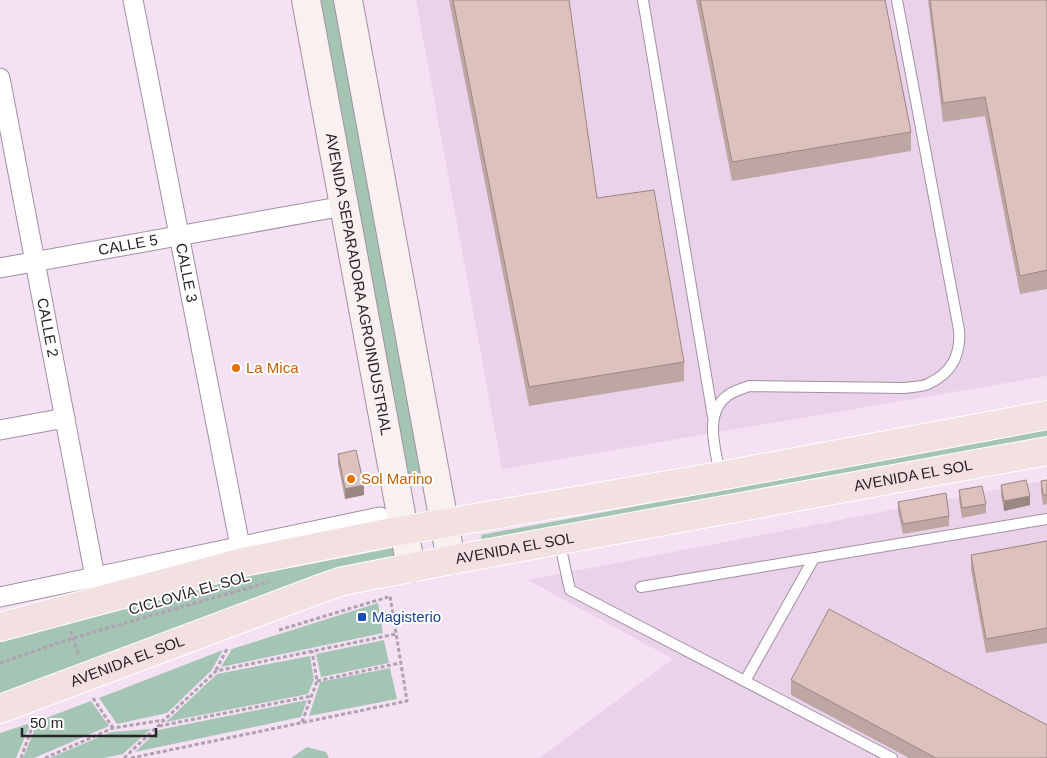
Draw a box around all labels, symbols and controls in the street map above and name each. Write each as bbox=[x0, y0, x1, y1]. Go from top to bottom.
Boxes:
street label: AVENIDA SEPARADORA AGROINDUSTRIAL bbox=[323, 131, 395, 437]
street label: CALLE 5 bbox=[97, 231, 159, 258]
street label: CALLE 3 bbox=[173, 242, 201, 304]
street label: CALLE 2 bbox=[34, 296, 62, 359]
place label: La Mica bbox=[246, 359, 299, 376]
marker: La Mica bbox=[230, 362, 242, 374]
street label: AVENIDA EL SOL bbox=[852, 456, 974, 494]
place label: Sol Marino bbox=[361, 470, 433, 487]
marker: Sol Marino bbox=[345, 473, 357, 485]
street label: AVENIDA EL SOL bbox=[454, 529, 575, 567]
street label: CICLOVÍA EL SOL bbox=[126, 567, 251, 618]
place label: Magisterio bbox=[372, 608, 441, 625]
marker: Magisterio bbox=[356, 611, 368, 623]
street label: AVENIDA EL SOL bbox=[68, 632, 186, 690]
scale bar bbox=[22, 706, 156, 738]
text: 50 m bbox=[30, 714, 63, 731]

